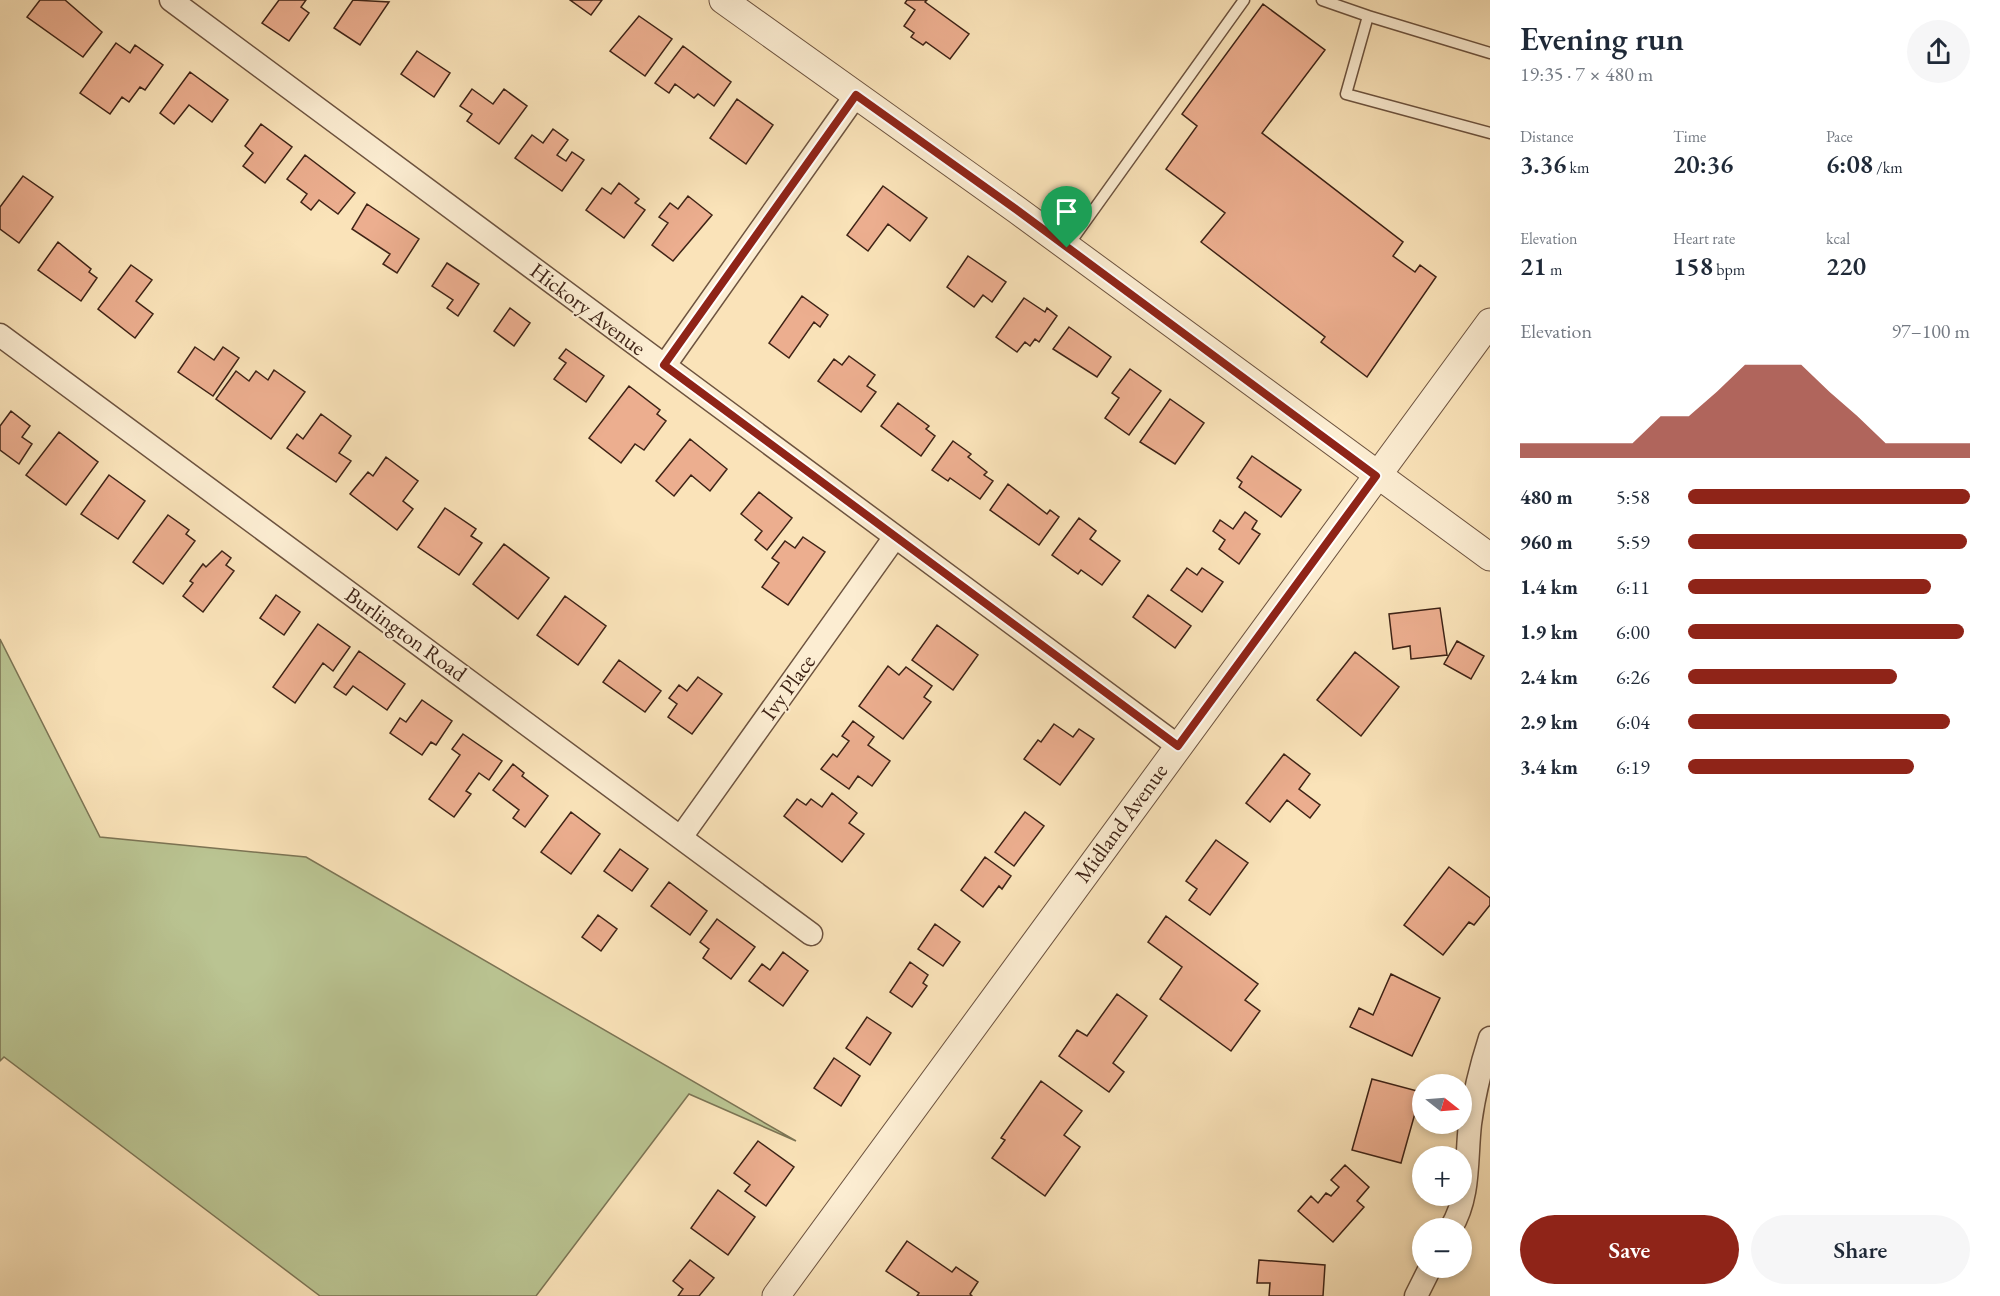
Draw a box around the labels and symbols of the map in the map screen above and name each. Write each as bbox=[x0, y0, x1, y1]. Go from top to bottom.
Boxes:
pin bbox=[1041, 186, 1092, 248]
street label: Hickory Avenue bbox=[524, 256, 652, 362]
street label: Burlington Road bbox=[339, 580, 473, 688]
street label: Ivy Place bbox=[754, 648, 822, 726]
street label: Midland Avenue bbox=[1068, 757, 1174, 888]
north arrow bbox=[1412, 1074, 1472, 1134]

